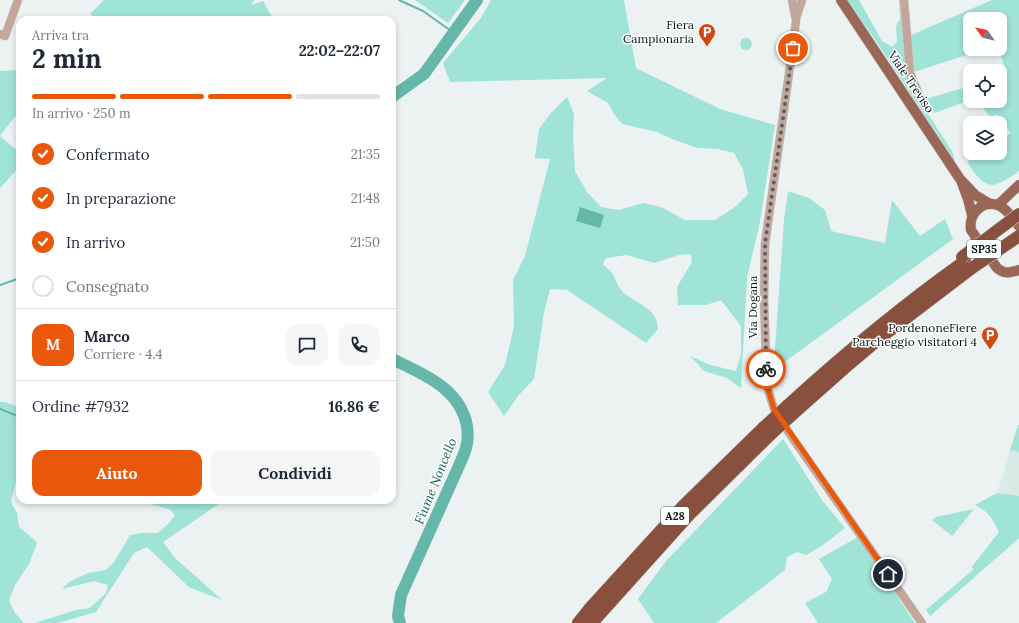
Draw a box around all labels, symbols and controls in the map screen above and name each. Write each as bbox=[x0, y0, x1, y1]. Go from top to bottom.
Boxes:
north arrow bbox=[963, 12, 1007, 56]
map controls bbox=[963, 12, 1007, 160]
place label: Fiera Campionaria bbox=[623, 17, 694, 46]
parking icon: Fiera Campionaria bbox=[697, 22, 717, 47]
text: Arriva tra bbox=[32, 27, 89, 44]
pin bbox=[776, 31, 810, 65]
icon: bag bbox=[782, 37, 804, 59]
text: 22:02–22:07 bbox=[299, 41, 380, 60]
text: 2 min bbox=[32, 42, 102, 75]
street label: Viale Treviso bbox=[885, 47, 938, 115]
button: locate bbox=[963, 64, 1007, 108]
text: In arrivo · 250 m bbox=[32, 105, 131, 122]
button: layers bbox=[963, 116, 1007, 160]
icon: check bbox=[32, 143, 54, 165]
text: Confermato bbox=[66, 145, 150, 164]
text: 21:35 bbox=[351, 146, 380, 163]
icon: check bbox=[32, 187, 54, 209]
text: In preparazione bbox=[66, 189, 176, 208]
text: 21:48 bbox=[351, 190, 380, 207]
icon: check bbox=[32, 231, 54, 253]
text: In arrivo bbox=[66, 233, 125, 252]
text: 21:50 bbox=[350, 234, 380, 251]
road number: SP35 bbox=[967, 240, 1001, 258]
street label: Via Dogana bbox=[745, 276, 760, 339]
text: Consegnato bbox=[66, 277, 149, 296]
place label: PordenoneFiere Parcheggio visitatori 4 bbox=[852, 320, 977, 349]
button: chat bbox=[286, 324, 328, 366]
button: phone bbox=[338, 324, 380, 366]
parking icon: PordenoneFiere Parcheggio visitatori 4 bbox=[980, 325, 1000, 350]
text: Marco bbox=[84, 327, 130, 346]
text: M bbox=[46, 335, 60, 354]
text: Corriere · 4.4 bbox=[84, 346, 163, 363]
courier bbox=[746, 349, 786, 389]
icon: bike bbox=[755, 358, 777, 380]
text: Ordine #7932 bbox=[32, 397, 129, 416]
text: 16.86 € bbox=[329, 397, 380, 416]
water label: Fiume Noncello bbox=[410, 435, 461, 527]
button: Aiuto bbox=[32, 450, 202, 496]
button: Condividi bbox=[210, 450, 380, 496]
road number: A28 bbox=[661, 507, 689, 525]
pin bbox=[871, 557, 905, 591]
icon: home bbox=[877, 563, 899, 585]

